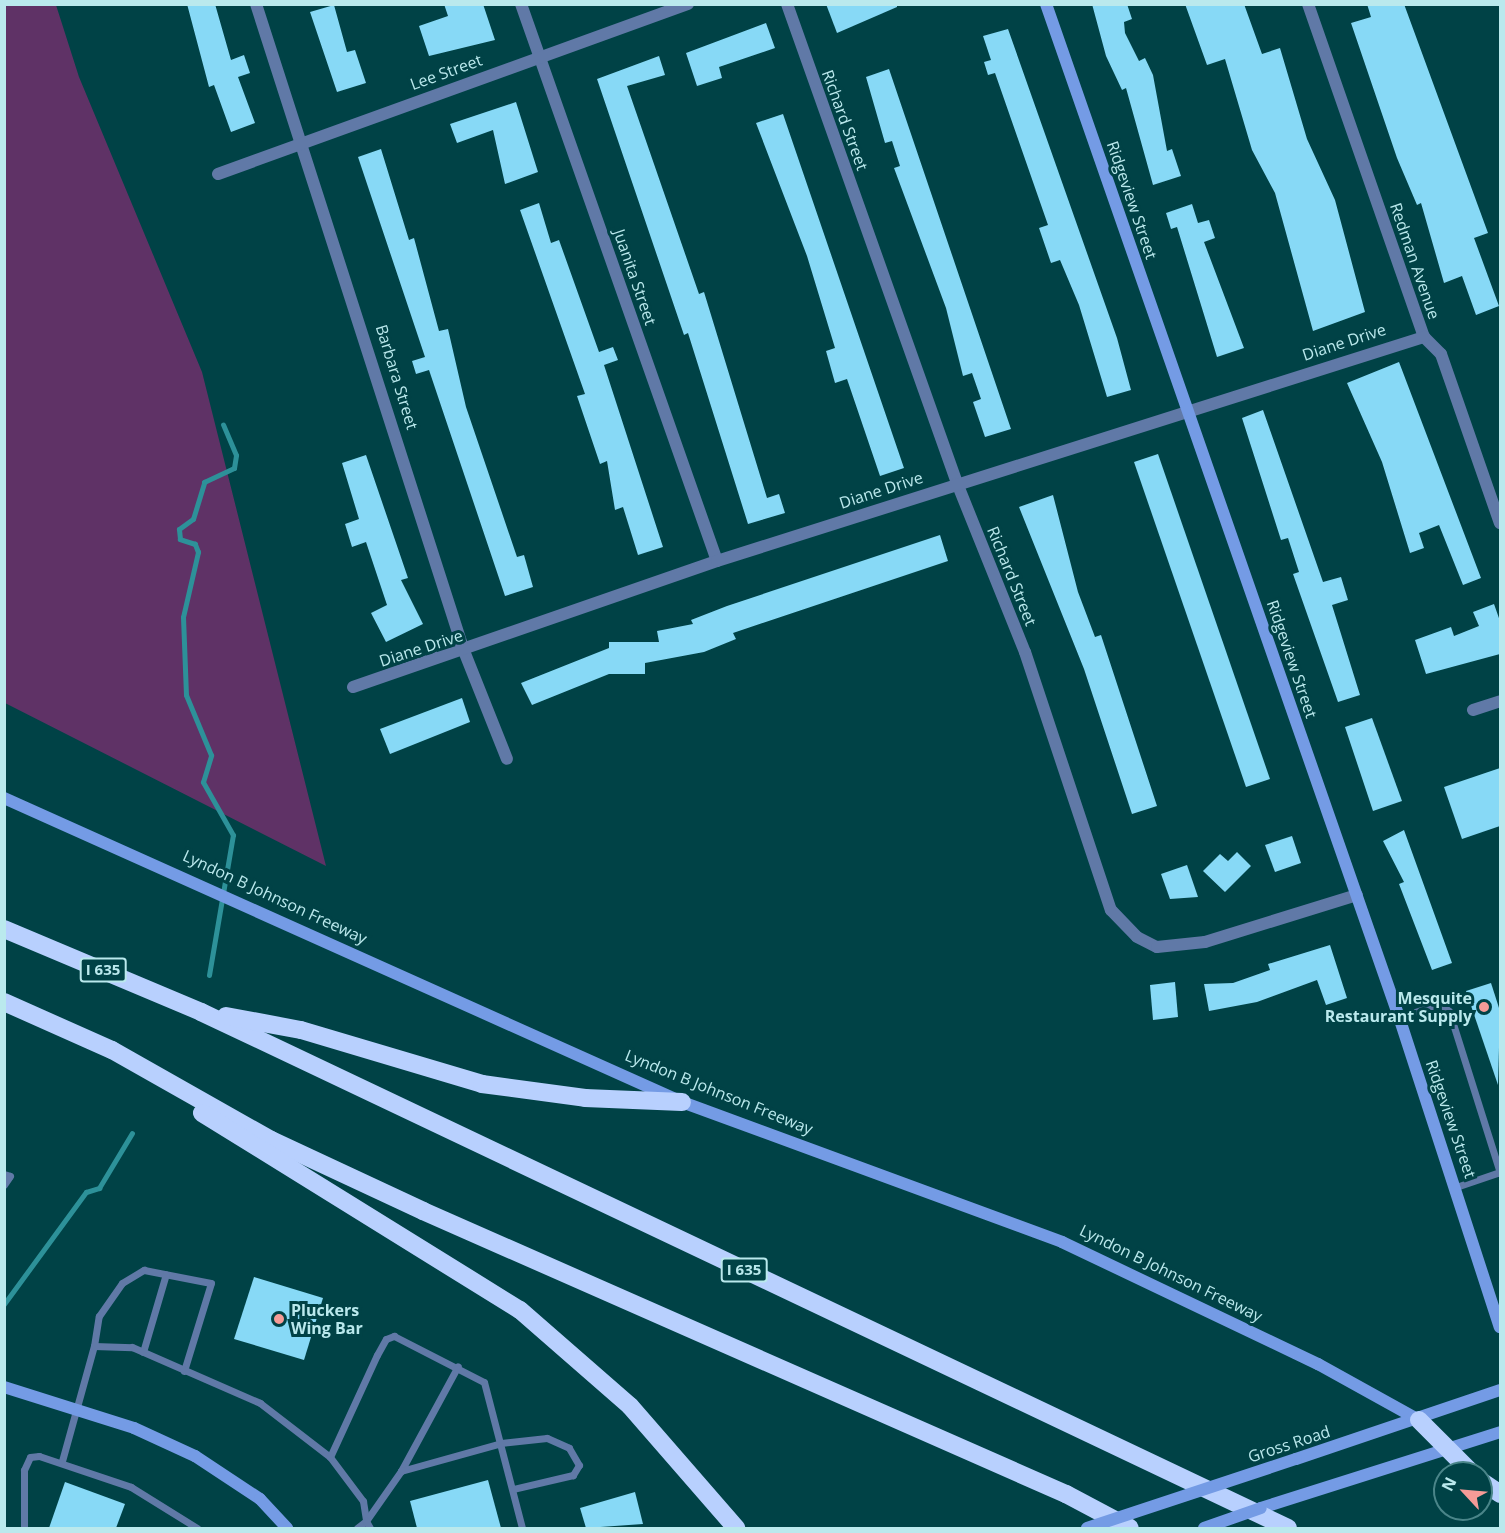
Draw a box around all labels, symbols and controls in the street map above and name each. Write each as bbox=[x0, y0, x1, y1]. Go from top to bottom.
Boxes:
street label: Lee Street bbox=[407, 50, 485, 94]
street label: Richard Street bbox=[818, 67, 872, 173]
street label: Ridgeview Street bbox=[1103, 138, 1161, 262]
street label: Redman Avenue bbox=[1386, 200, 1444, 322]
street label: Juanita Street bbox=[610, 226, 660, 328]
street label: Diane Drive bbox=[1300, 319, 1388, 365]
street label: Barbara Street bbox=[372, 322, 422, 432]
street label: Diane Drive bbox=[837, 467, 925, 513]
street label: Richard Street bbox=[983, 524, 1041, 628]
street label: Ridgeview Street bbox=[1263, 597, 1321, 721]
street label: Diane Drive bbox=[377, 625, 465, 671]
street label: Lyndon B Johnson Freeway bbox=[180, 846, 370, 948]
road number: I 635 bbox=[79, 958, 127, 982]
place label: Mesquite Restaurant Supply bbox=[1325, 988, 1472, 1026]
marker: Mesquite Restaurant Supply bbox=[1477, 1000, 1491, 1014]
street label: Lyndon B Johnson Freeway bbox=[622, 1045, 816, 1139]
street label: Ridgeview Street bbox=[1422, 1057, 1480, 1181]
street label: Lyndon B Johnson Freeway bbox=[1077, 1220, 1265, 1326]
road number: I 635 bbox=[720, 1258, 768, 1282]
place label: Pluckers Wing Bar bbox=[291, 1300, 363, 1338]
marker: Pluckers Wing Bar bbox=[272, 1312, 286, 1326]
street label: Gross Road bbox=[1245, 1422, 1333, 1466]
north arrow bbox=[1433, 1461, 1493, 1521]
text: N bbox=[1436, 1473, 1461, 1495]

